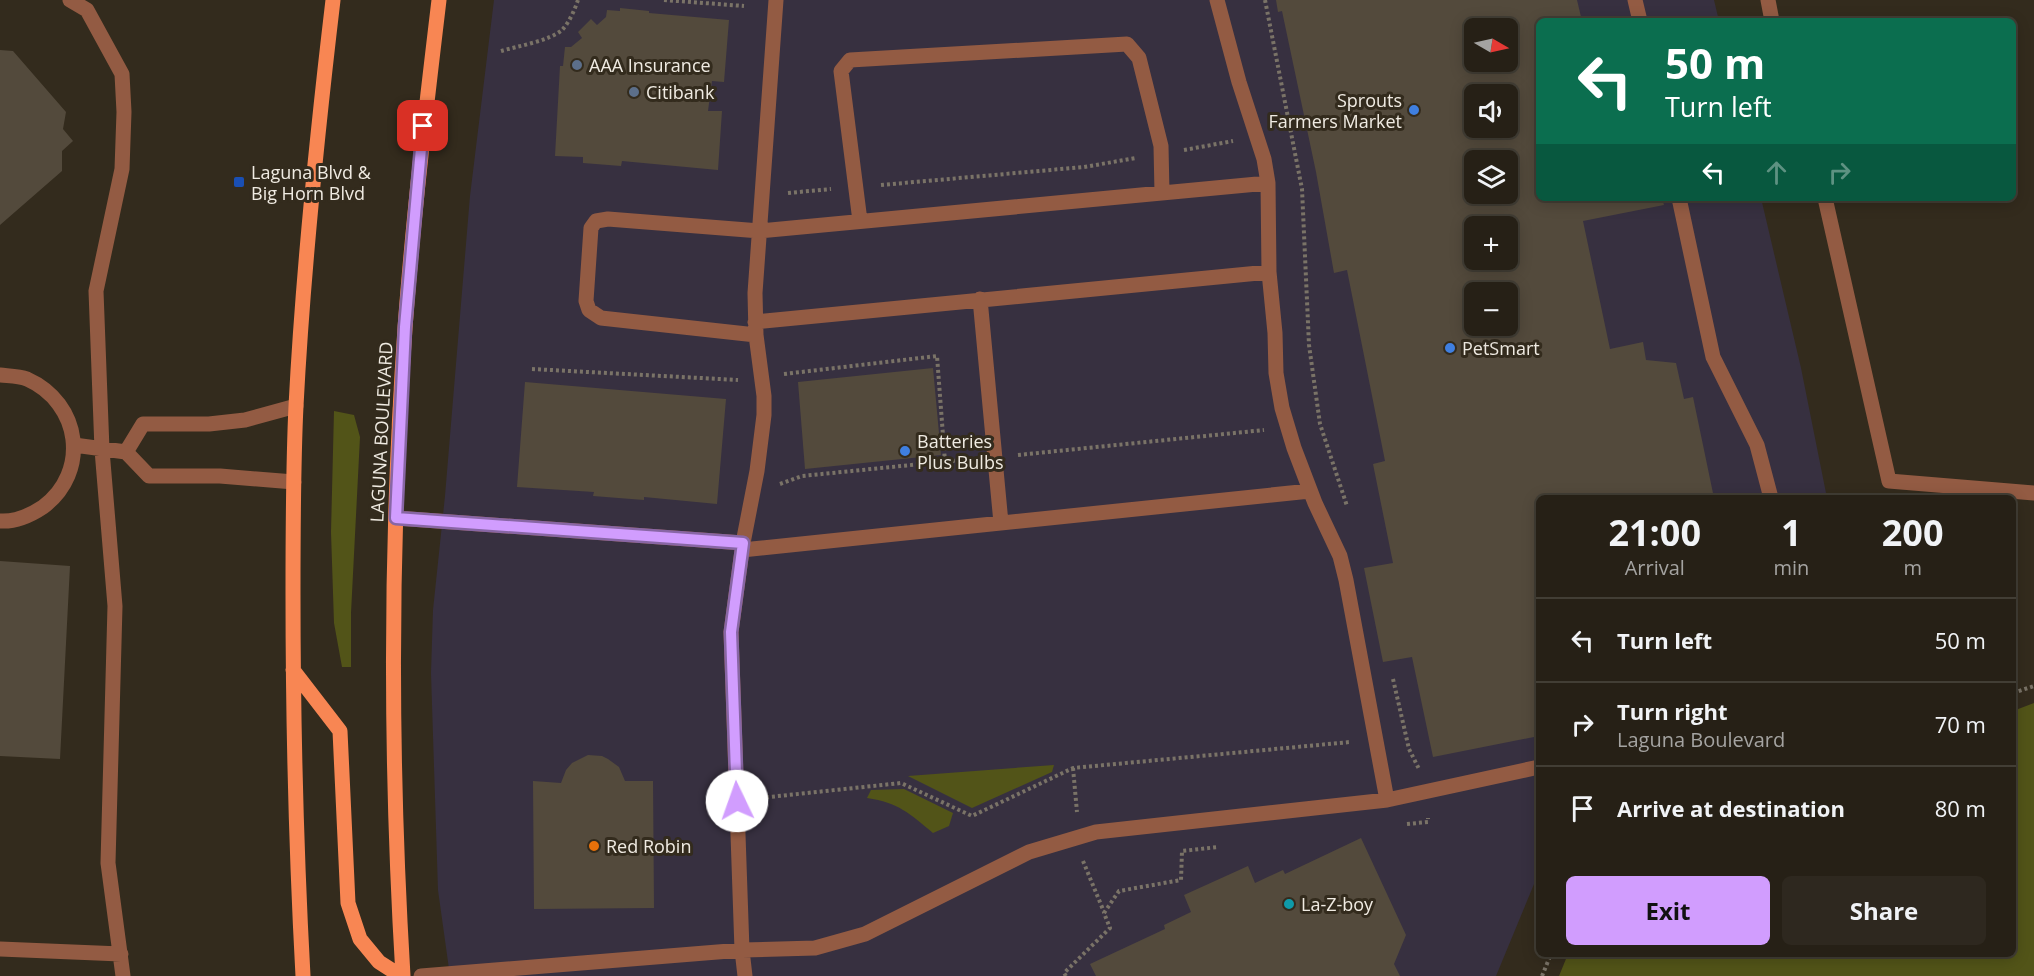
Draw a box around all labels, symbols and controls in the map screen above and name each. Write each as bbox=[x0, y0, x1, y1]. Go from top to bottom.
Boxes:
north arrow bbox=[1464, 18, 1518, 72]
map controls bbox=[1464, 18, 1518, 336]
text: 50 m bbox=[1665, 34, 1765, 91]
icon: left bbox=[1566, 42, 1644, 120]
place label: AAA Insurance bbox=[589, 53, 711, 77]
marker: AAA Insurance bbox=[570, 58, 584, 72]
place label: Citibank bbox=[646, 80, 715, 104]
button: sound bbox=[1464, 84, 1518, 138]
marker: Citibank bbox=[627, 85, 641, 99]
place label: Sprouts Farmers Market bbox=[1268, 88, 1402, 133]
text: Turn left bbox=[1665, 88, 1772, 125]
pin bbox=[397, 100, 448, 151]
marker: Sprouts Farmers Market bbox=[1407, 103, 1421, 117]
icon: arrive bbox=[406, 109, 439, 142]
button: layers bbox=[1464, 150, 1518, 204]
icon: left bbox=[1697, 156, 1730, 189]
icon: ahead bbox=[1760, 156, 1793, 189]
icon: right bbox=[1823, 156, 1856, 189]
place label: Laguna Blvd & Big Horn Blvd bbox=[251, 160, 372, 205]
marker: Laguna Blvd & Big Horn Blvd bbox=[232, 175, 246, 189]
button: + bbox=[1464, 216, 1518, 270]
button: − bbox=[1464, 282, 1518, 336]
place label: PetSmart bbox=[1462, 336, 1540, 360]
street label: LAGUNA BOULEVARD bbox=[364, 341, 398, 523]
marker: PetSmart bbox=[1443, 341, 1457, 355]
place label: Batteries Plus Bulbs bbox=[917, 429, 1003, 474]
marker: Batteries Plus Bulbs bbox=[898, 444, 912, 458]
text: 21:00 bbox=[1608, 508, 1701, 557]
text: 1 bbox=[1781, 508, 1802, 557]
text: 200 bbox=[1882, 508, 1944, 557]
text: Arrival bbox=[1625, 554, 1685, 581]
text: min bbox=[1773, 554, 1809, 581]
text: m bbox=[1903, 554, 1922, 581]
icon: left bbox=[1566, 624, 1599, 657]
text: Turn left bbox=[1617, 625, 1712, 655]
text: 50 m bbox=[1935, 625, 1986, 655]
text: Turn right bbox=[1617, 696, 1728, 726]
icon: right bbox=[1566, 708, 1599, 741]
text: 70 m bbox=[1935, 709, 1986, 739]
text: Laguna Boulevard bbox=[1617, 726, 1785, 753]
position arrow bbox=[705, 769, 769, 833]
icon: arrive bbox=[1566, 792, 1599, 825]
text: Arrive at destination bbox=[1617, 793, 1845, 823]
text: 80 m bbox=[1935, 793, 1986, 823]
place label: Red Robin bbox=[606, 834, 691, 858]
marker: Red Robin bbox=[587, 839, 601, 853]
button: Exit bbox=[1566, 876, 1770, 945]
button: Share bbox=[1782, 876, 1986, 945]
place label: La-Z-boy bbox=[1301, 892, 1374, 916]
marker: La-Z-boy bbox=[1282, 897, 1296, 911]

